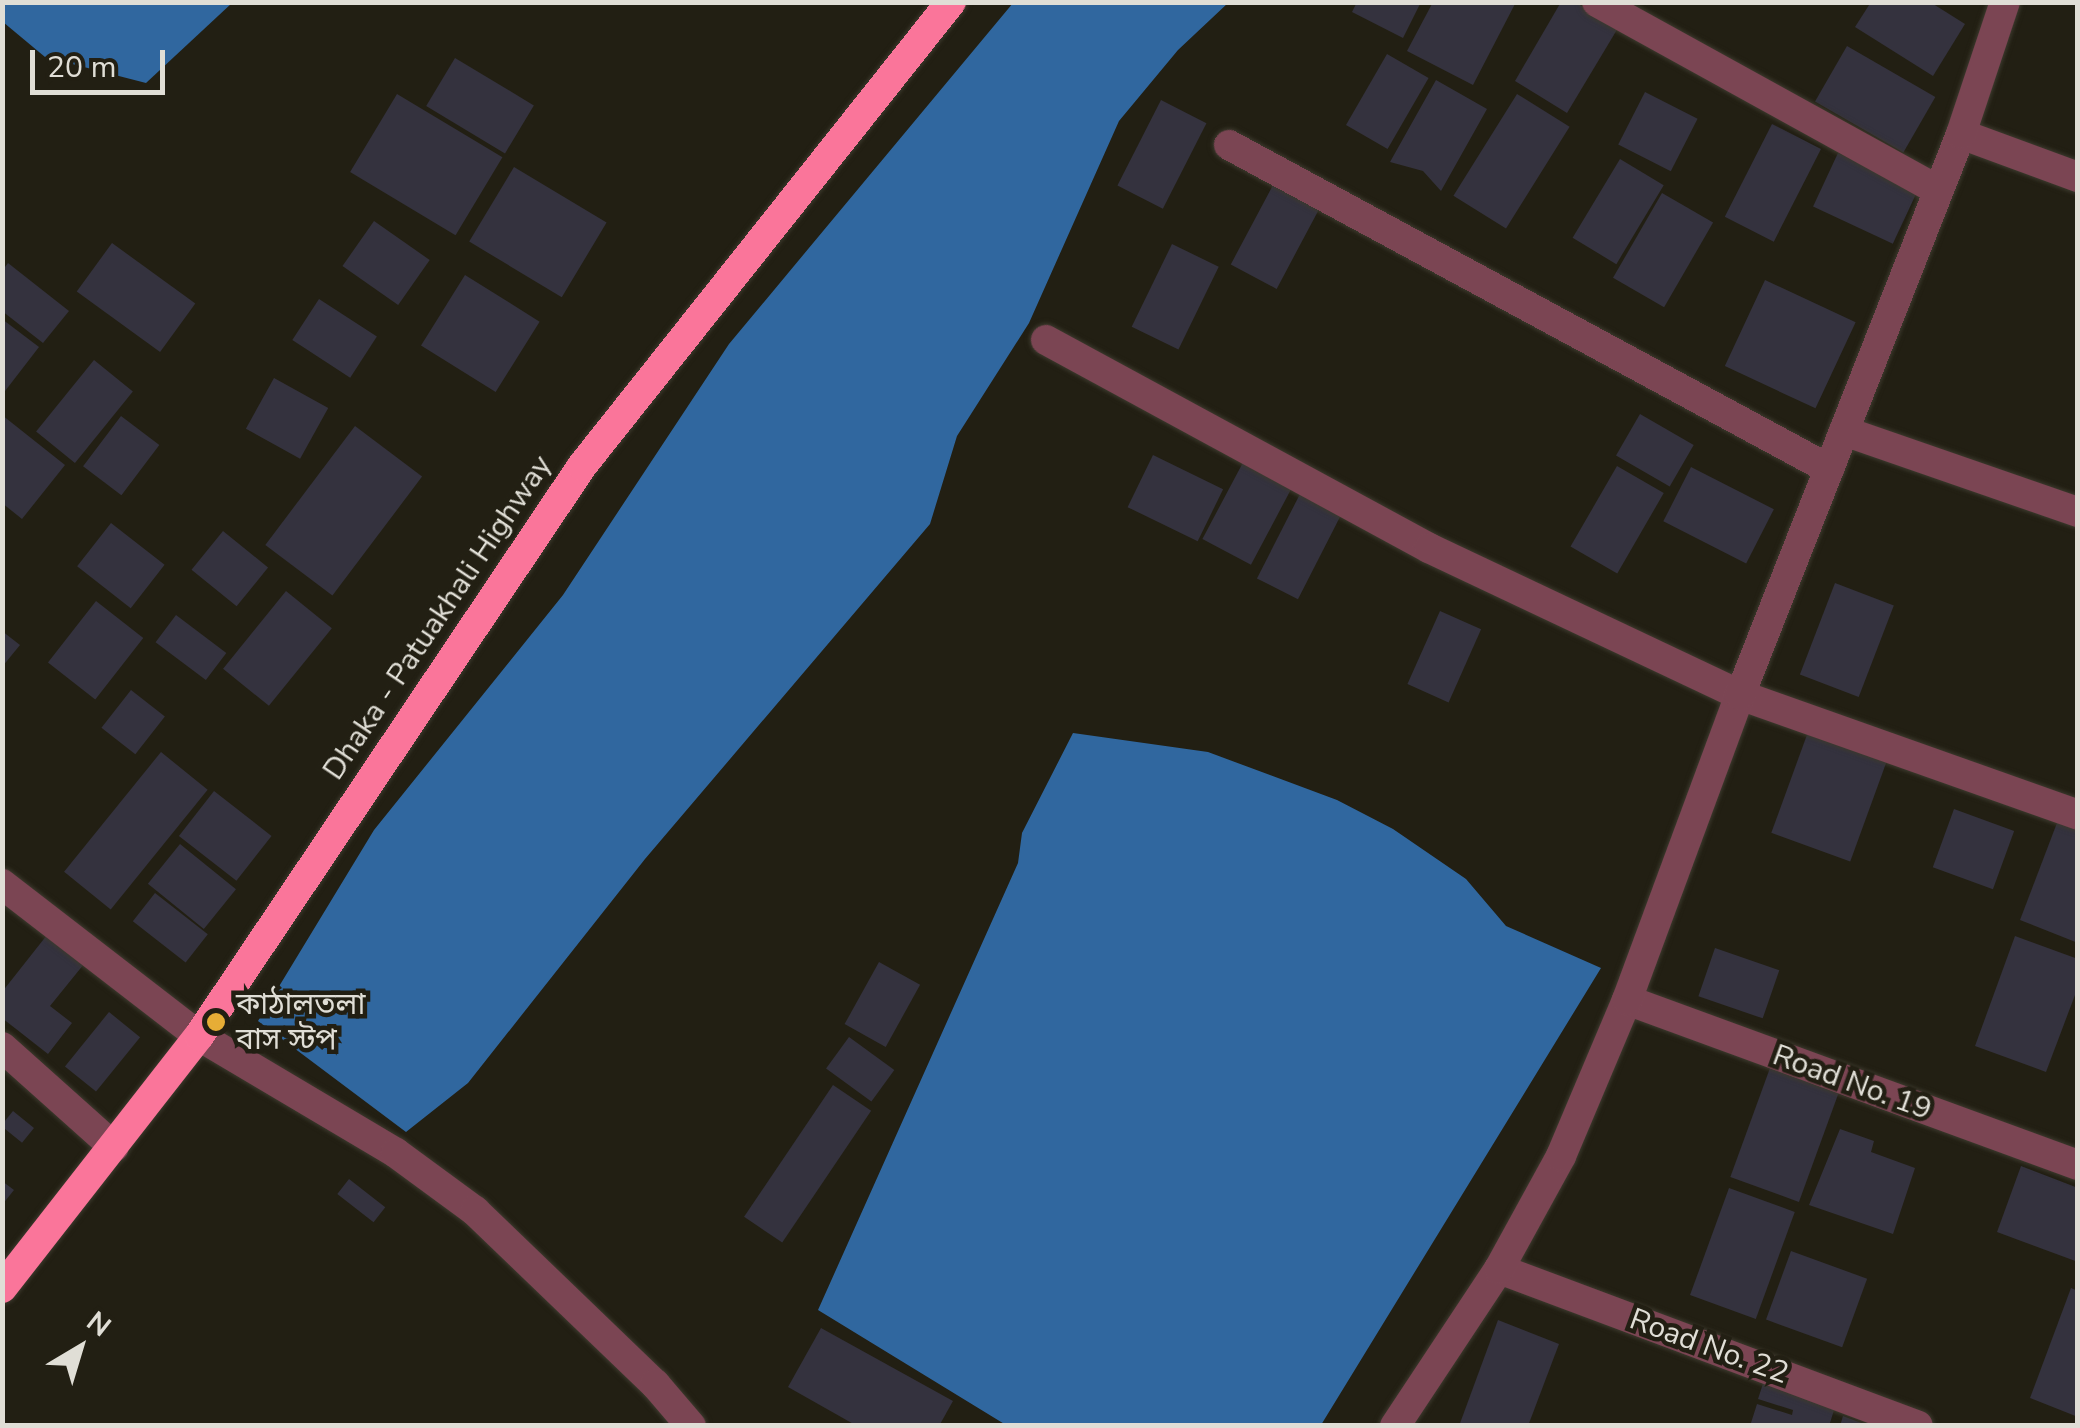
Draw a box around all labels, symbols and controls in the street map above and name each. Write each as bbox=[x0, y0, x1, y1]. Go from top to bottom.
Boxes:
scale bar bbox=[35, 30, 170, 92]
text: 20 m bbox=[47, 47, 116, 88]
street label: Dhaka - Patuakhali Highway bbox=[316, 449, 560, 787]
place label: কাঠালতলা বাস স্টপ bbox=[236, 987, 365, 1058]
marker: কাঠালতলা বাস স্টপ bbox=[205, 1011, 227, 1033]
street label: Road No. 19 bbox=[1768, 1038, 1936, 1128]
north arrow bbox=[30, 1298, 130, 1398]
street label: Road No. 22 bbox=[1625, 1302, 1793, 1392]
text: N bbox=[79, 1303, 118, 1346]

